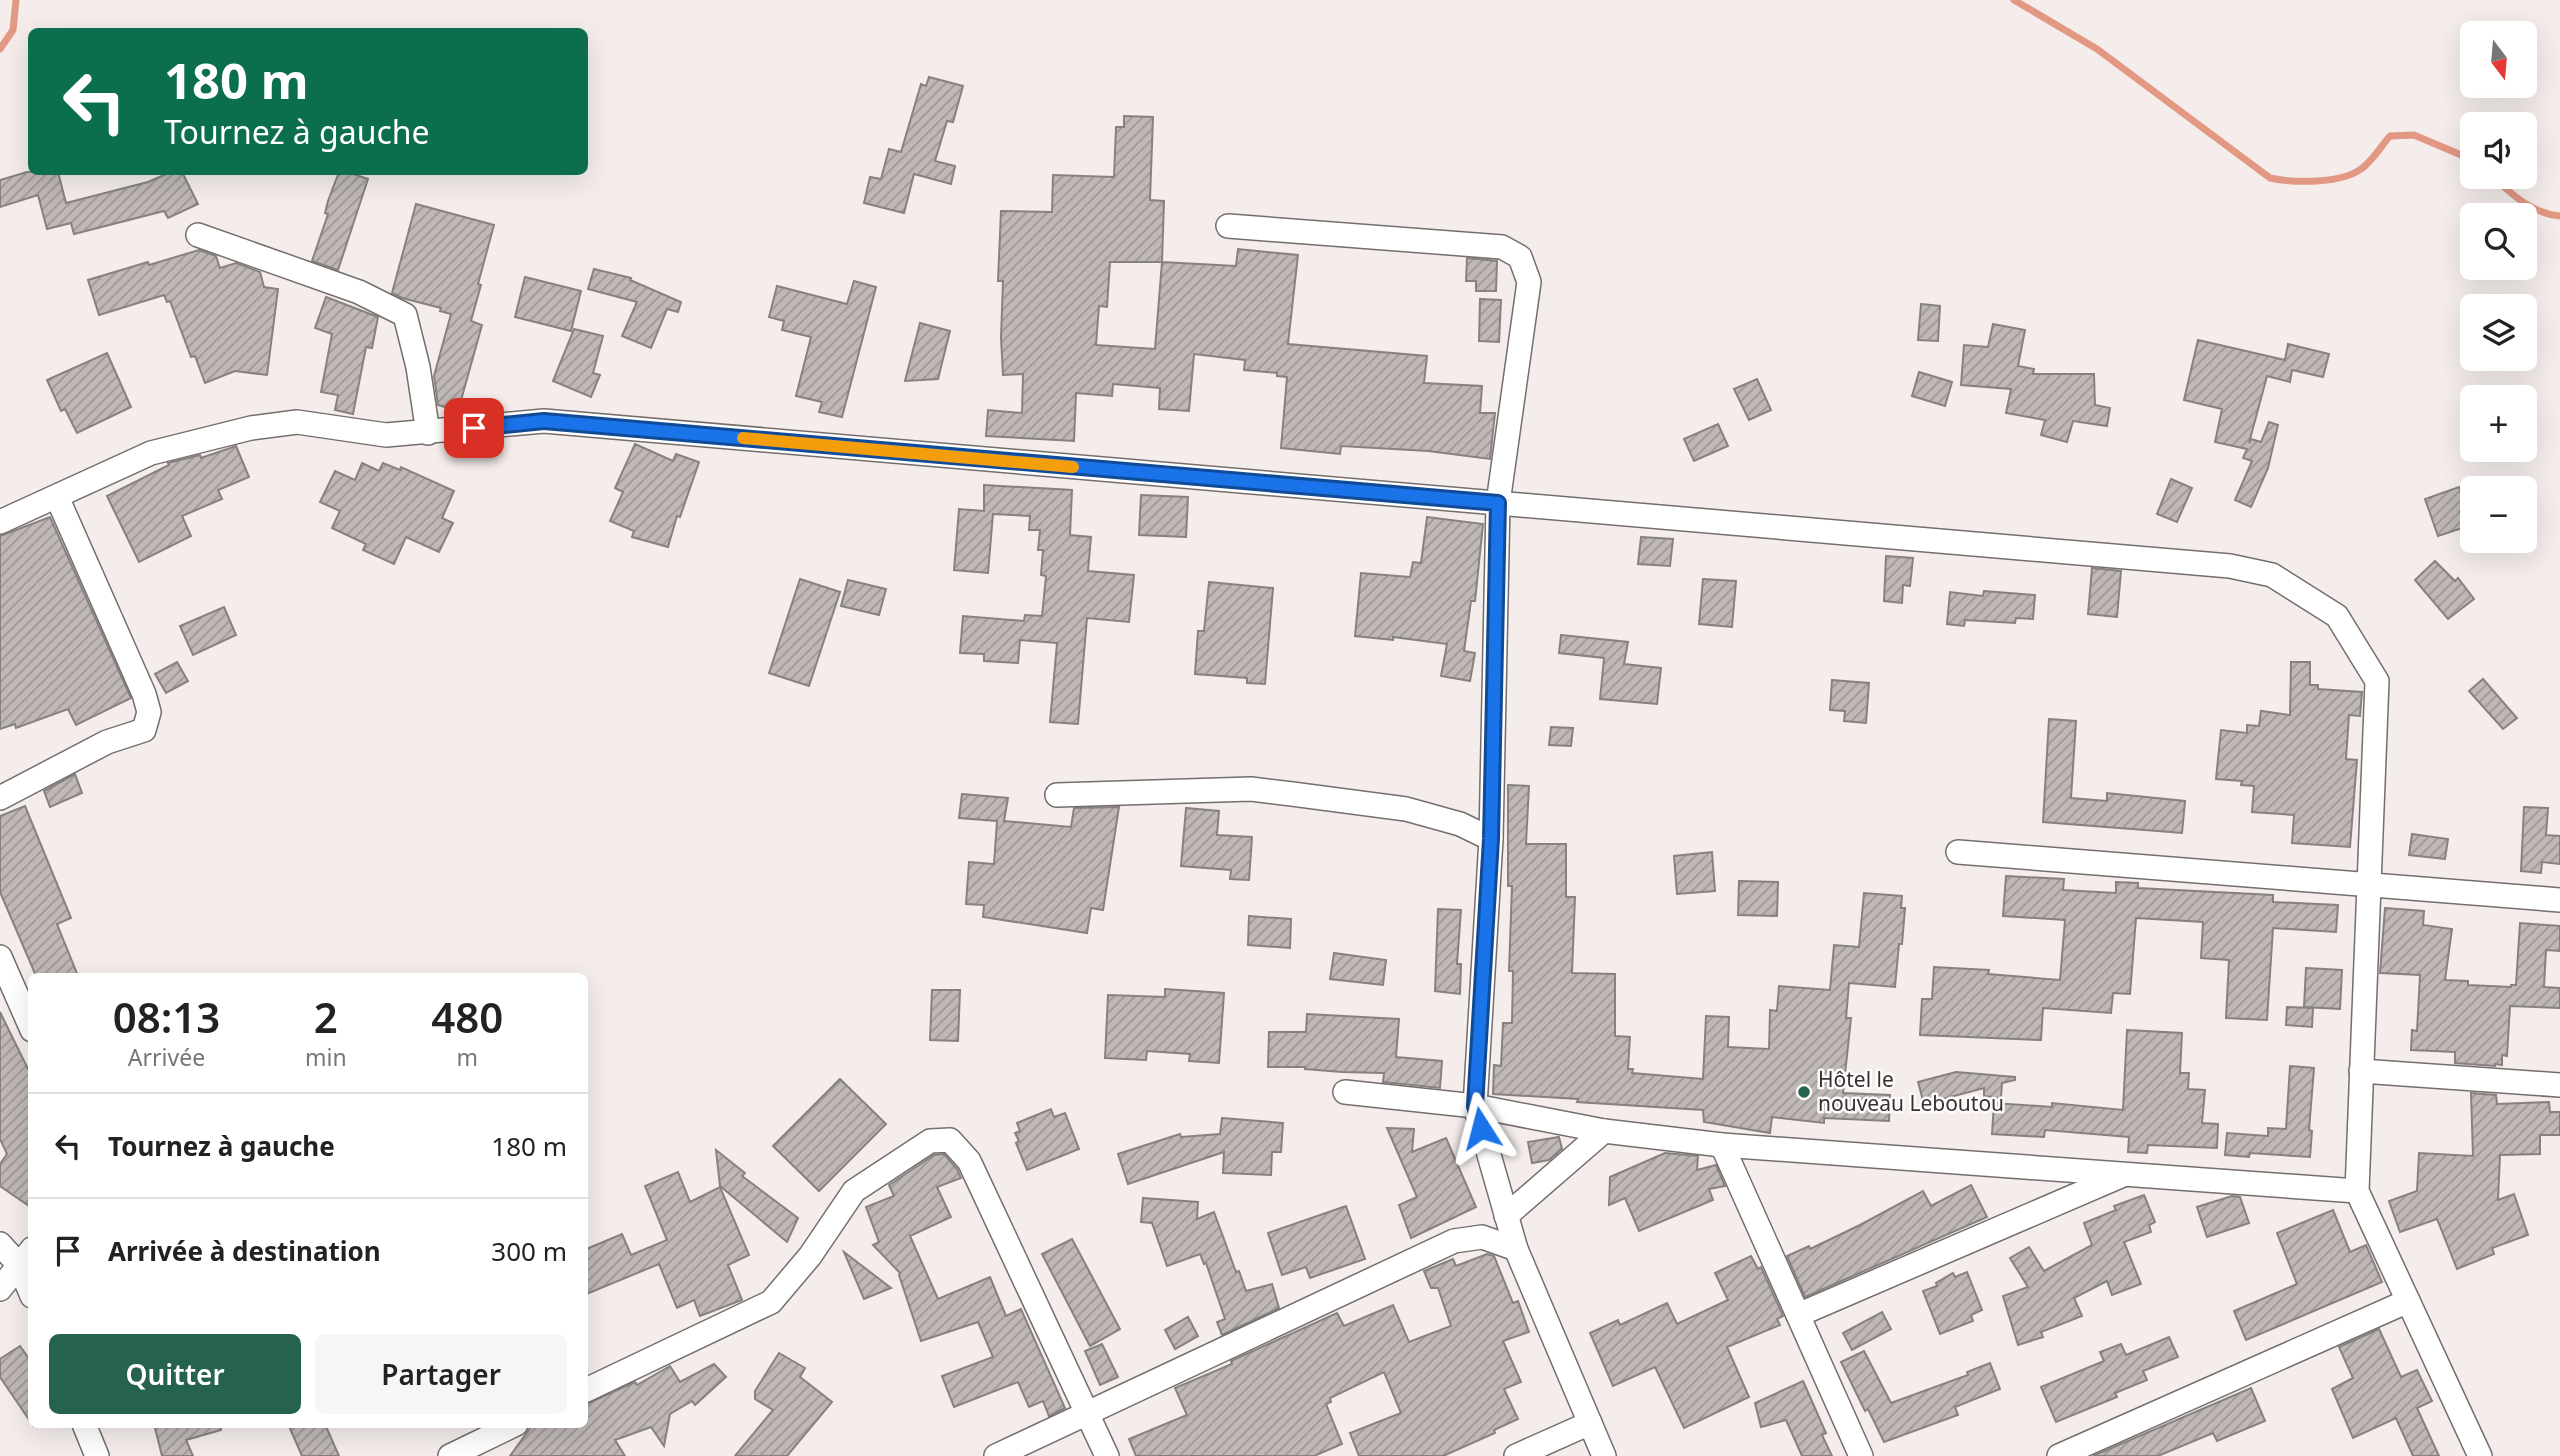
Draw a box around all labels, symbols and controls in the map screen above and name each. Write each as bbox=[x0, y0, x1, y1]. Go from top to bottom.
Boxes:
north arrow bbox=[2460, 21, 2538, 98]
map controls bbox=[2460, 21, 2537, 553]
text: 180 m bbox=[164, 47, 309, 113]
icon: left bbox=[49, 56, 140, 147]
text: Tournez à gauche bbox=[164, 110, 430, 153]
button: sound bbox=[2460, 112, 2537, 189]
button: search bbox=[2460, 203, 2537, 280]
button: layers bbox=[2460, 294, 2537, 371]
button: + bbox=[2460, 385, 2537, 462]
pin bbox=[444, 398, 504, 458]
icon: arrive bbox=[455, 409, 493, 447]
button: − bbox=[2460, 476, 2537, 553]
text: 08:13 bbox=[113, 988, 220, 1045]
text: 2 bbox=[314, 988, 338, 1045]
text: 480 bbox=[431, 988, 503, 1045]
text: Arrivée bbox=[128, 1041, 205, 1073]
text: min bbox=[305, 1041, 347, 1073]
text: m bbox=[457, 1041, 478, 1073]
place label: Hôtel le nouveau Leboutou bbox=[1818, 1065, 2004, 1117]
marker: Hôtel le nouveau Leboutou bbox=[1796, 1084, 1812, 1100]
position arrow bbox=[1444, 1091, 1518, 1165]
icon: left bbox=[49, 1127, 87, 1165]
text: Tournez à gauche bbox=[108, 1128, 335, 1164]
text: 180 m bbox=[491, 1128, 567, 1164]
icon: arrive bbox=[49, 1232, 87, 1270]
text: Arrivée à destination bbox=[108, 1233, 381, 1269]
text: 300 m bbox=[491, 1233, 567, 1269]
button: Quitter bbox=[49, 1334, 301, 1414]
button: Partager bbox=[315, 1334, 567, 1414]

